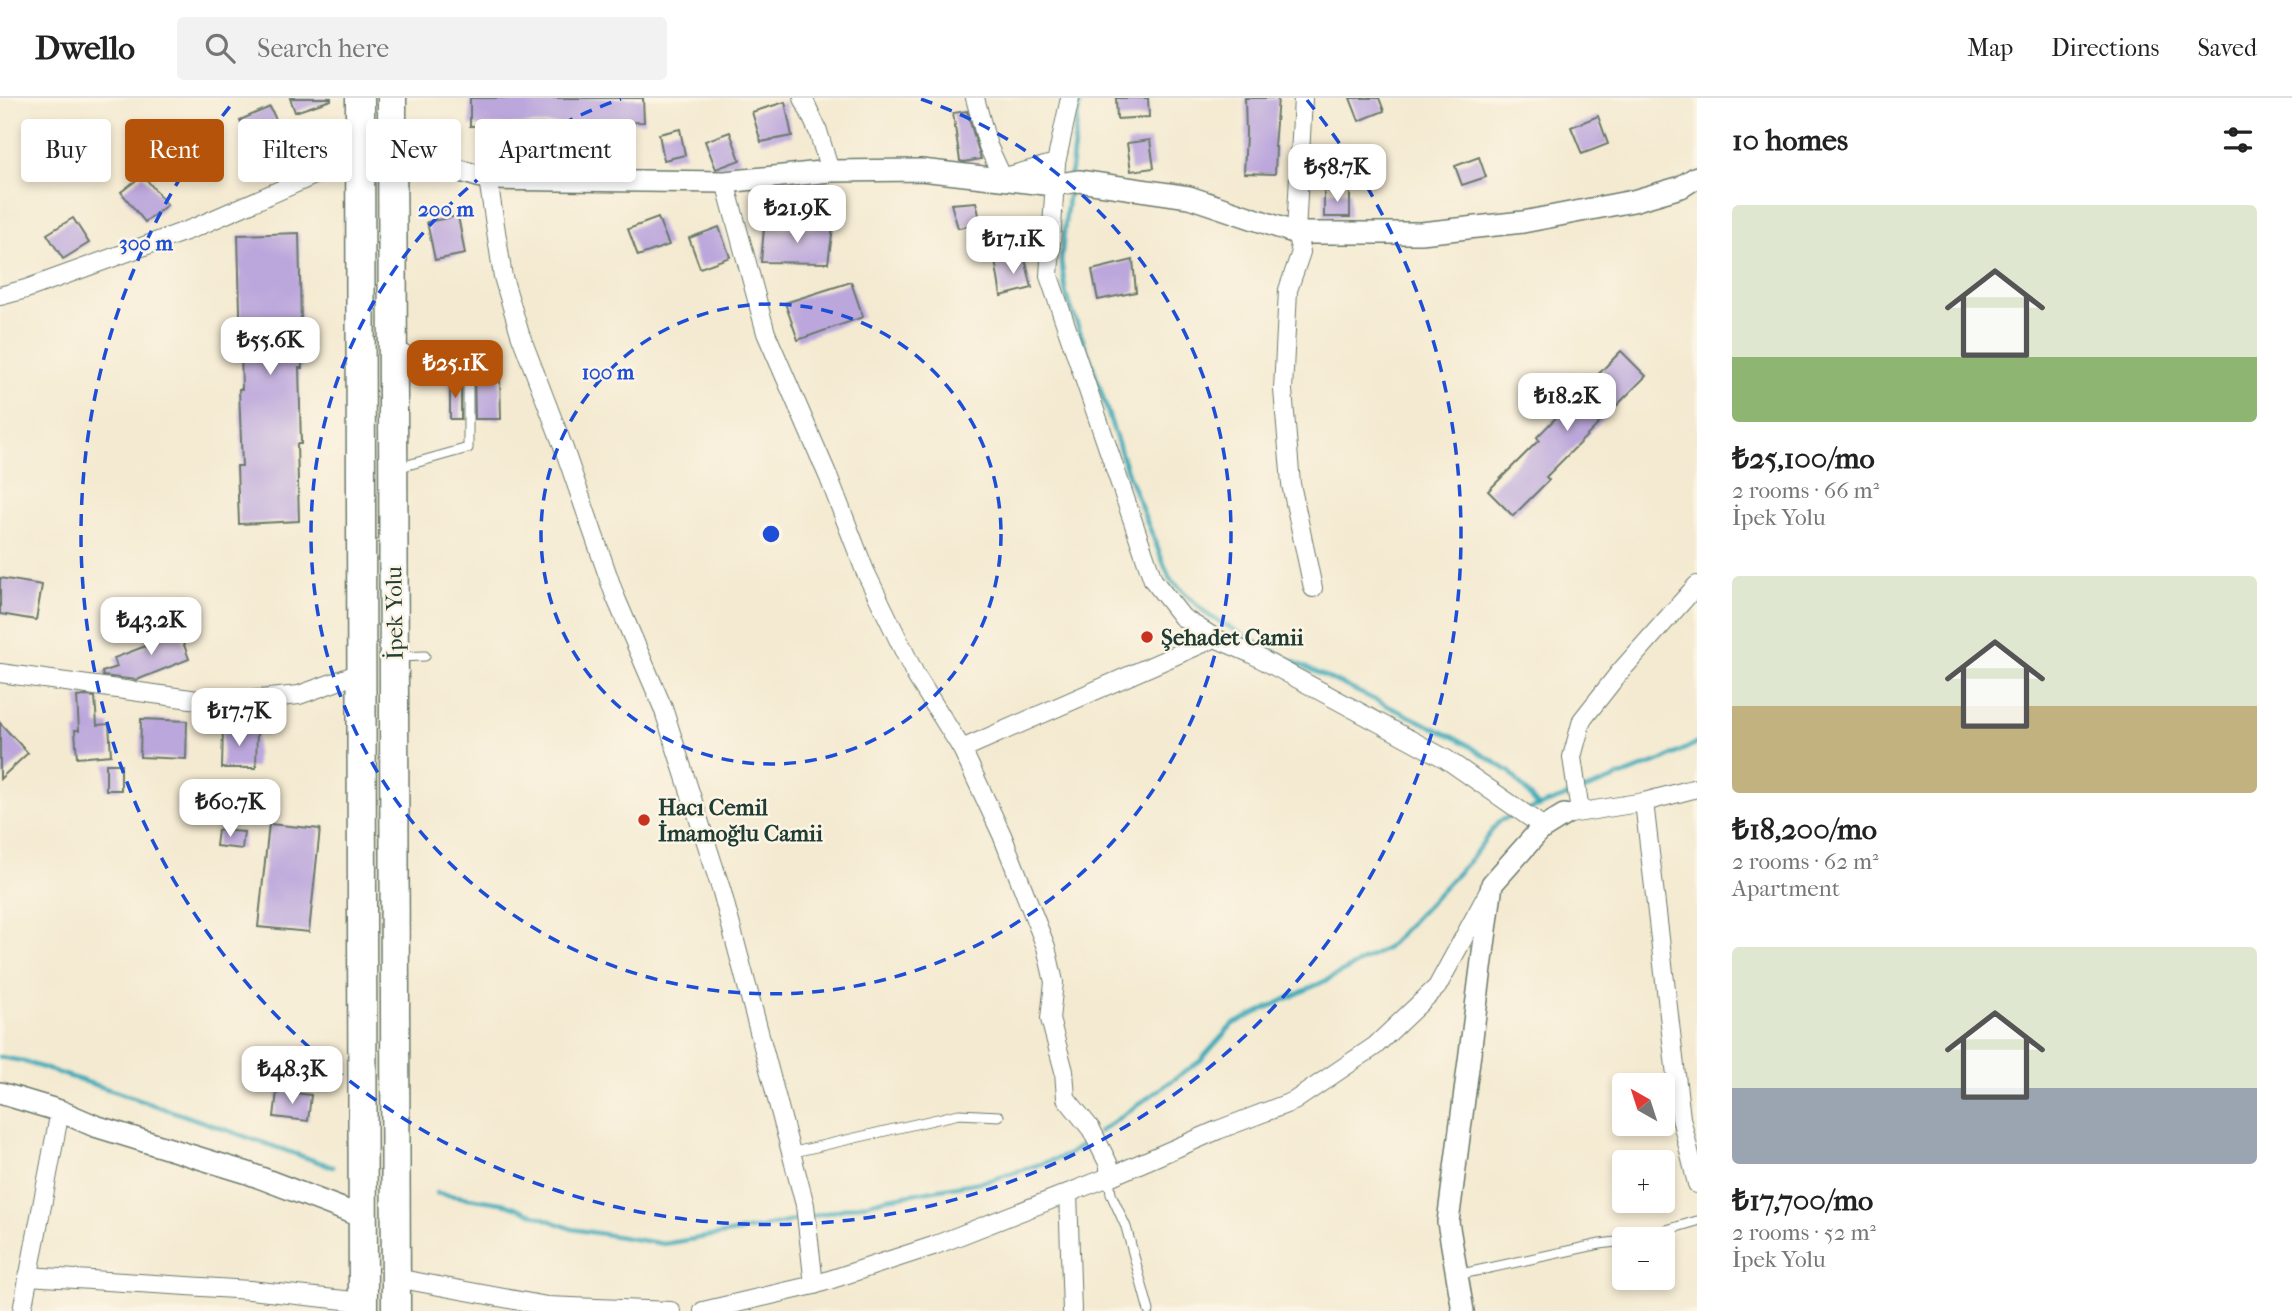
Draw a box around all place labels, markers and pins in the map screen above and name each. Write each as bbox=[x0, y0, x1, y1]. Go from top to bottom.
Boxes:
pin: ₺58.7K bbox=[1280, 144, 1394, 204]
pin: ₺21.9K bbox=[740, 186, 854, 245]
pin: ₺17.1K bbox=[956, 216, 1070, 276]
pin: ₺55.6K bbox=[213, 317, 327, 377]
pin: ₺25.1K bbox=[398, 341, 512, 400]
pin: ₺18.2K bbox=[1510, 374, 1624, 433]
centre of rings bbox=[759, 522, 783, 546]
pin: ₺43.2K bbox=[94, 598, 208, 657]
place label: Şehadet Camii bbox=[1161, 624, 1304, 651]
marker: Şehadet Camii bbox=[1139, 629, 1155, 645]
pin: ₺17.7K bbox=[182, 688, 296, 748]
pin: ₺60.7K bbox=[173, 780, 287, 839]
place label: Hacı Cemil İmamoğlu Camii bbox=[658, 794, 823, 847]
marker: Hacı Cemil İmamoğlu Camii bbox=[636, 812, 652, 828]
pin: ₺48.3K bbox=[235, 1046, 349, 1106]

